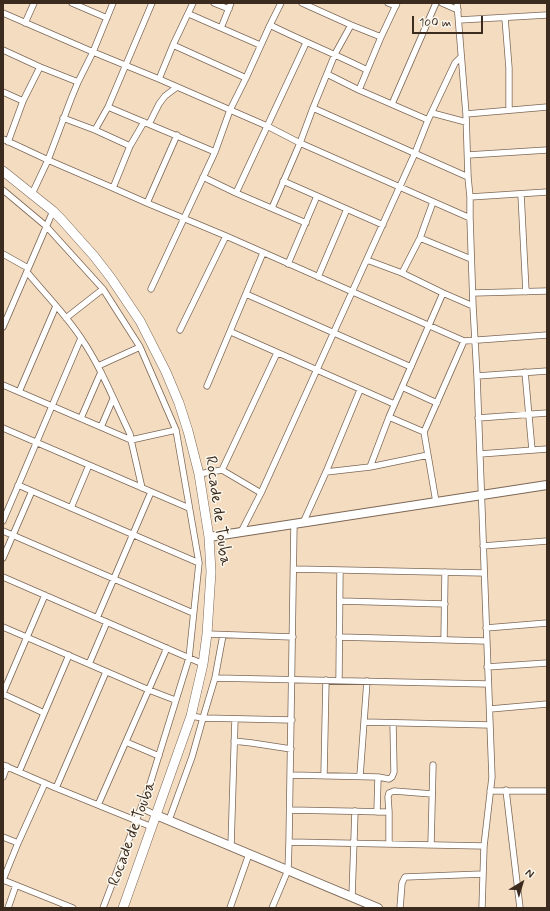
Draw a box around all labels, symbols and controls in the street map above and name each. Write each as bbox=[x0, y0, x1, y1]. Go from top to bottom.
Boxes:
scale bar bbox=[414, 8, 485, 34]
text: 100 m bbox=[419, 15, 451, 31]
street label: Rocade de Touba bbox=[200, 455, 234, 567]
street label: Rocade de Touba bbox=[105, 779, 161, 889]
north arrow bbox=[502, 863, 542, 903]
text: N bbox=[522, 866, 537, 881]

